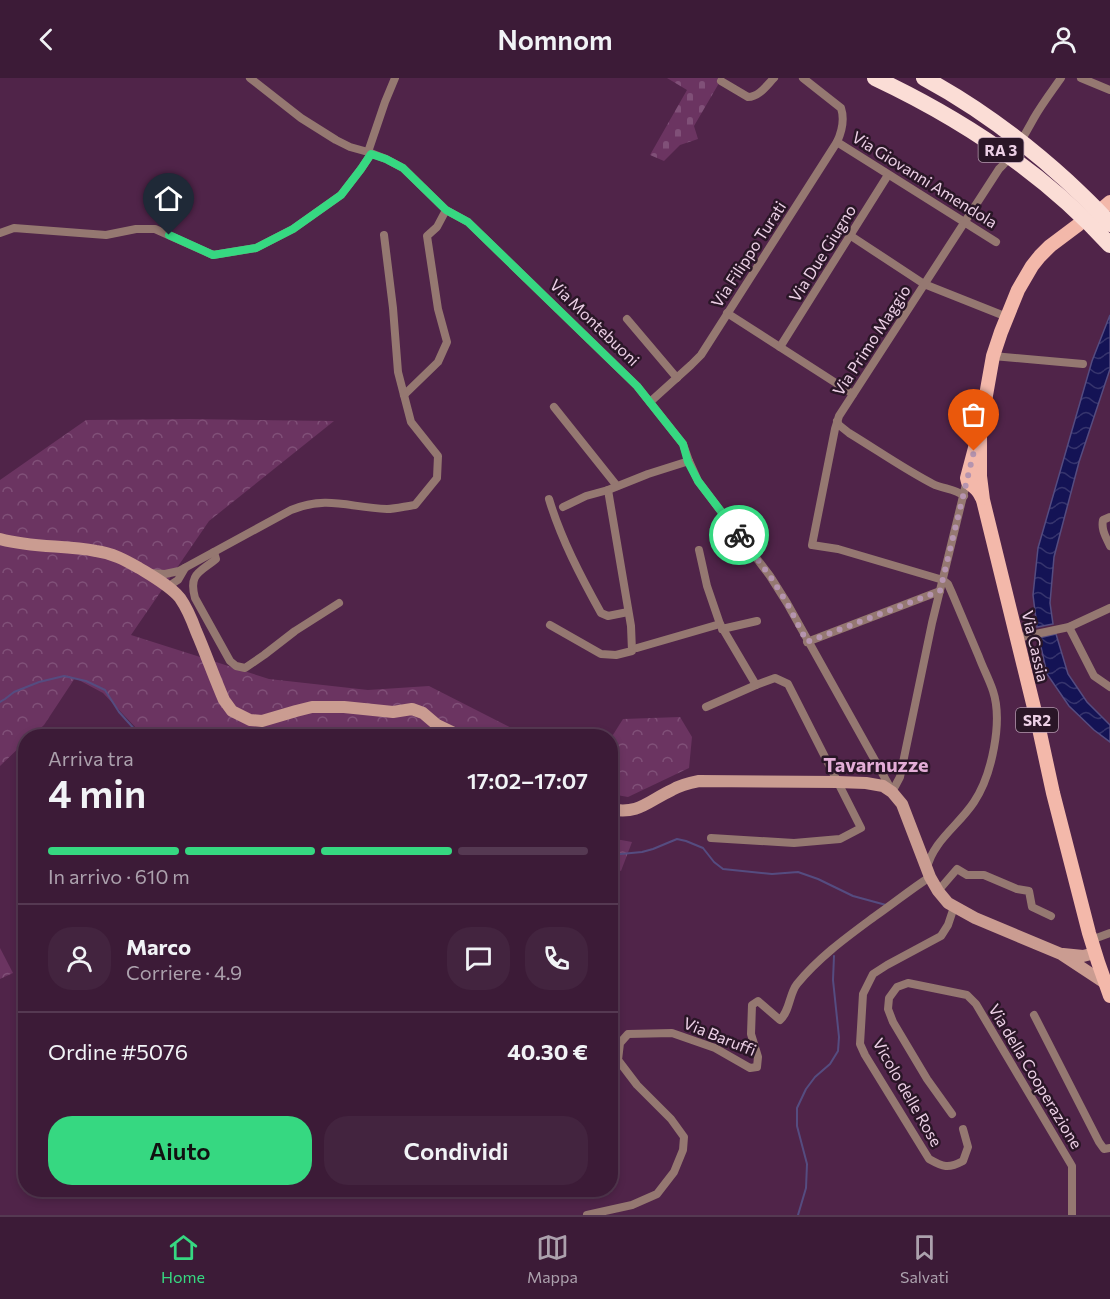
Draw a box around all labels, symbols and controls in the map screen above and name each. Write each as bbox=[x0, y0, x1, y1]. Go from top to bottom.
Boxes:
icon: back bbox=[30, 23, 63, 56]
text: Nomnom bbox=[497, 23, 613, 56]
icon: person bbox=[1047, 23, 1080, 56]
street label: Via Giovanni Amendola bbox=[849, 127, 1001, 231]
road number: RA 3 bbox=[978, 138, 1024, 162]
pin bbox=[143, 173, 194, 235]
icon: home bbox=[152, 182, 185, 215]
street label: Via Filippo Turati bbox=[707, 197, 789, 311]
street label: Via Due Giugno bbox=[785, 201, 859, 305]
street label: Via Montebuoni bbox=[546, 275, 644, 369]
street label: Via Primo Maggio bbox=[828, 281, 914, 399]
pin bbox=[948, 389, 999, 451]
icon: bag bbox=[957, 398, 990, 431]
courier bbox=[709, 505, 769, 565]
icon: bike bbox=[723, 519, 756, 552]
street label: Via Cassia bbox=[1019, 608, 1053, 684]
road number: SR2 bbox=[1016, 708, 1058, 732]
text: Arriva tra bbox=[48, 746, 134, 770]
district label: Tavarnuzze bbox=[823, 752, 929, 776]
text: 17:02–17:07 bbox=[467, 767, 588, 794]
text: 4 min bbox=[48, 768, 146, 816]
text: In arrivo · 610 m bbox=[48, 864, 190, 888]
button: person bbox=[48, 927, 111, 990]
button: chat bbox=[447, 927, 510, 990]
button: phone bbox=[525, 927, 588, 990]
text: Marco bbox=[126, 933, 191, 960]
text: Corriere · 4.9 bbox=[126, 960, 242, 984]
street label: Via della Cooperazione bbox=[985, 1000, 1087, 1152]
street label: Via Baruffi bbox=[681, 1013, 759, 1059]
street label: Vicolo delle Rose bbox=[869, 1034, 947, 1150]
text: Ordine #5076 bbox=[48, 1038, 188, 1065]
text: 40.30 € bbox=[507, 1038, 588, 1065]
button: Aiuto bbox=[48, 1116, 312, 1185]
button: Condividi bbox=[324, 1116, 588, 1185]
tab: Home bbox=[161, 1231, 205, 1286]
tab: Mappa bbox=[527, 1231, 578, 1286]
tab: Salvati bbox=[900, 1231, 949, 1286]

